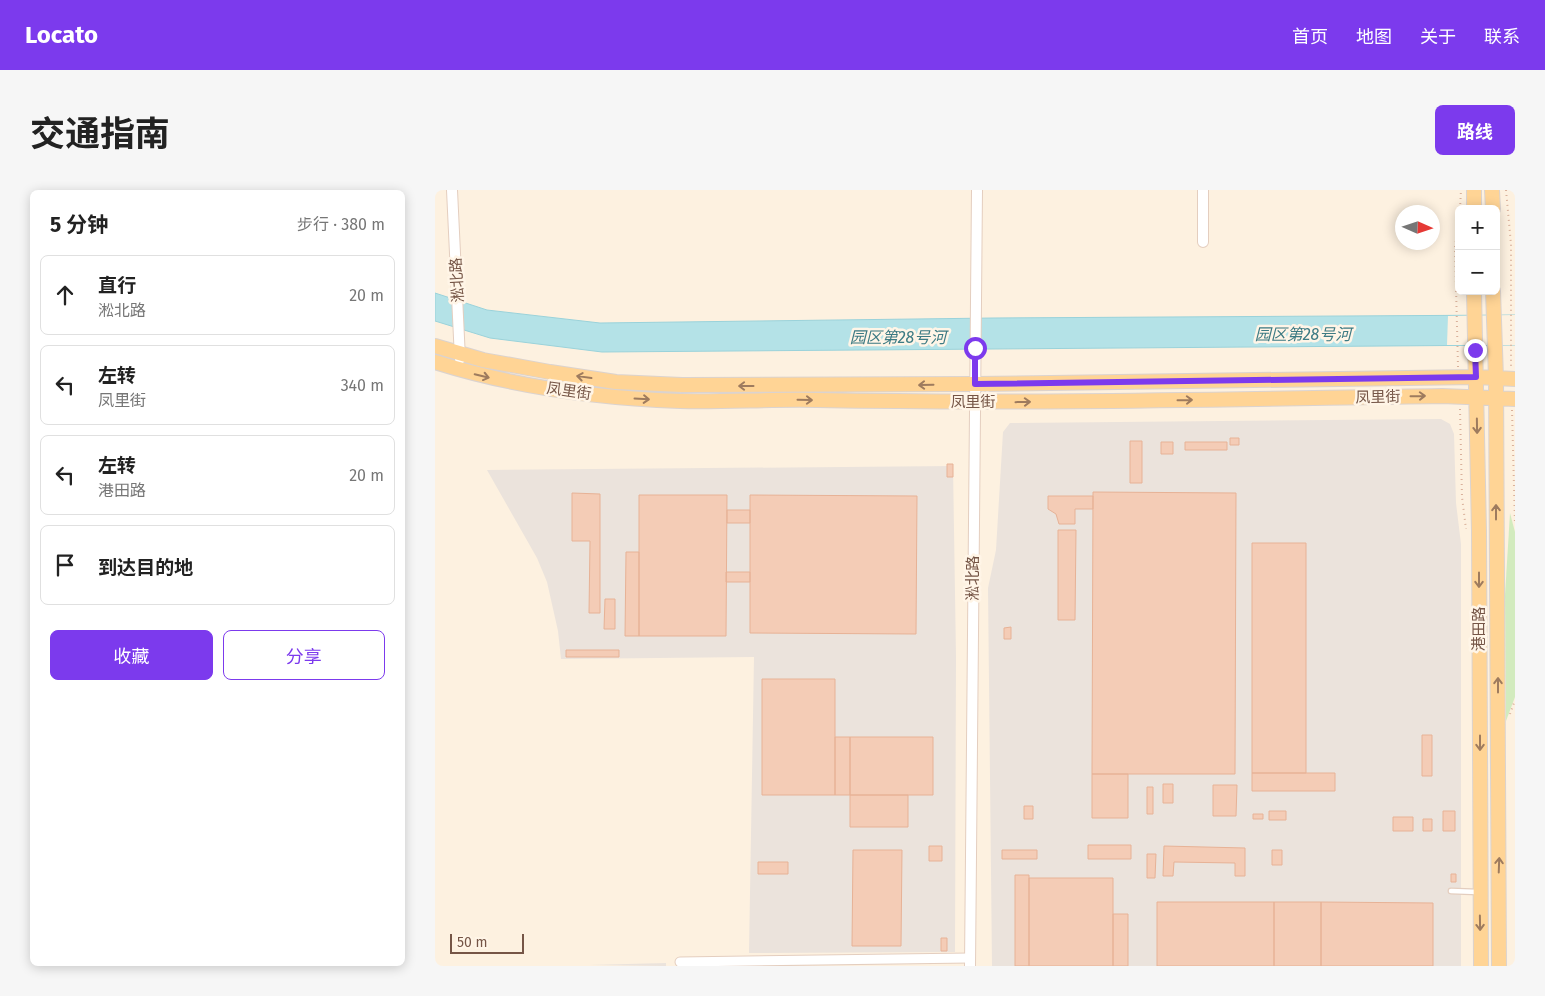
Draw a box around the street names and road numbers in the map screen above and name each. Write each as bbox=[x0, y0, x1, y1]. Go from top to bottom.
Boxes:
street label: 淞北路 bbox=[447, 257, 467, 303]
street label: 凤里街 bbox=[545, 379, 593, 403]
street label: 凤里街 bbox=[1355, 388, 1401, 406]
street label: 凤里街 bbox=[950, 393, 996, 411]
street label: 淞北路 bbox=[964, 555, 982, 601]
street label: 港田路 bbox=[1470, 606, 1488, 652]

